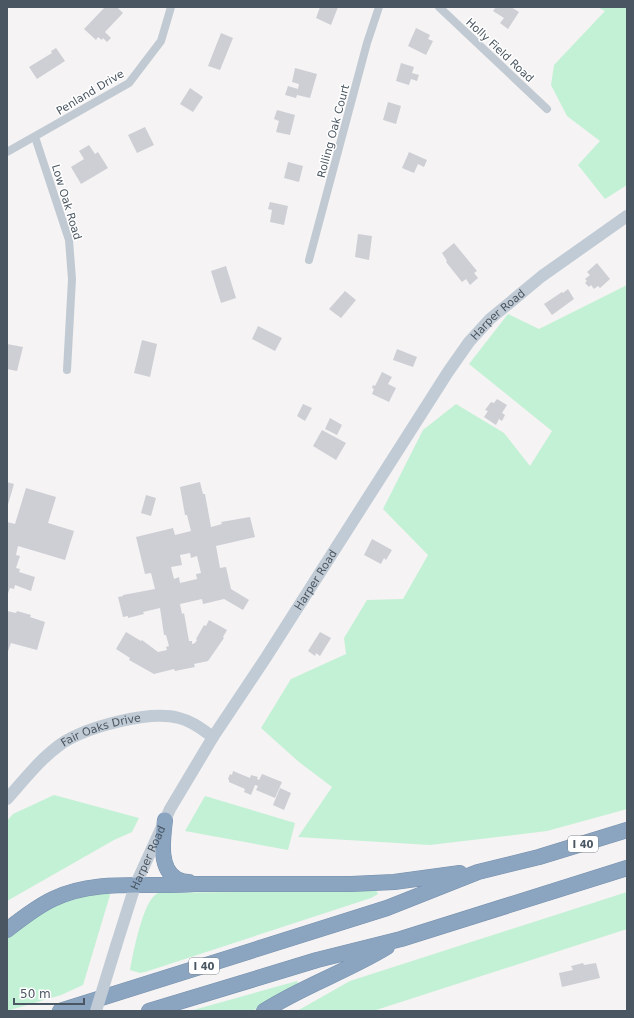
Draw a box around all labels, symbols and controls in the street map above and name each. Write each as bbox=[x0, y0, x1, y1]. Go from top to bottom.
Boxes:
street label: Holly Field Road bbox=[463, 16, 536, 85]
street label: Penland Drive bbox=[54, 67, 127, 118]
street label: Rolling Oak Court bbox=[315, 82, 352, 179]
street label: Low Oak Road bbox=[49, 163, 84, 241]
street label: Harper Road bbox=[468, 287, 528, 343]
street label: Harper Road bbox=[292, 548, 340, 613]
street label: Fair Oaks Drive bbox=[59, 711, 142, 749]
street label: Harper Road bbox=[128, 824, 168, 892]
road number: I 40 bbox=[568, 836, 598, 852]
road number: I 40 bbox=[189, 958, 219, 974]
scale bar bbox=[14, 980, 84, 1006]
text: 50 m bbox=[20, 987, 51, 1001]

